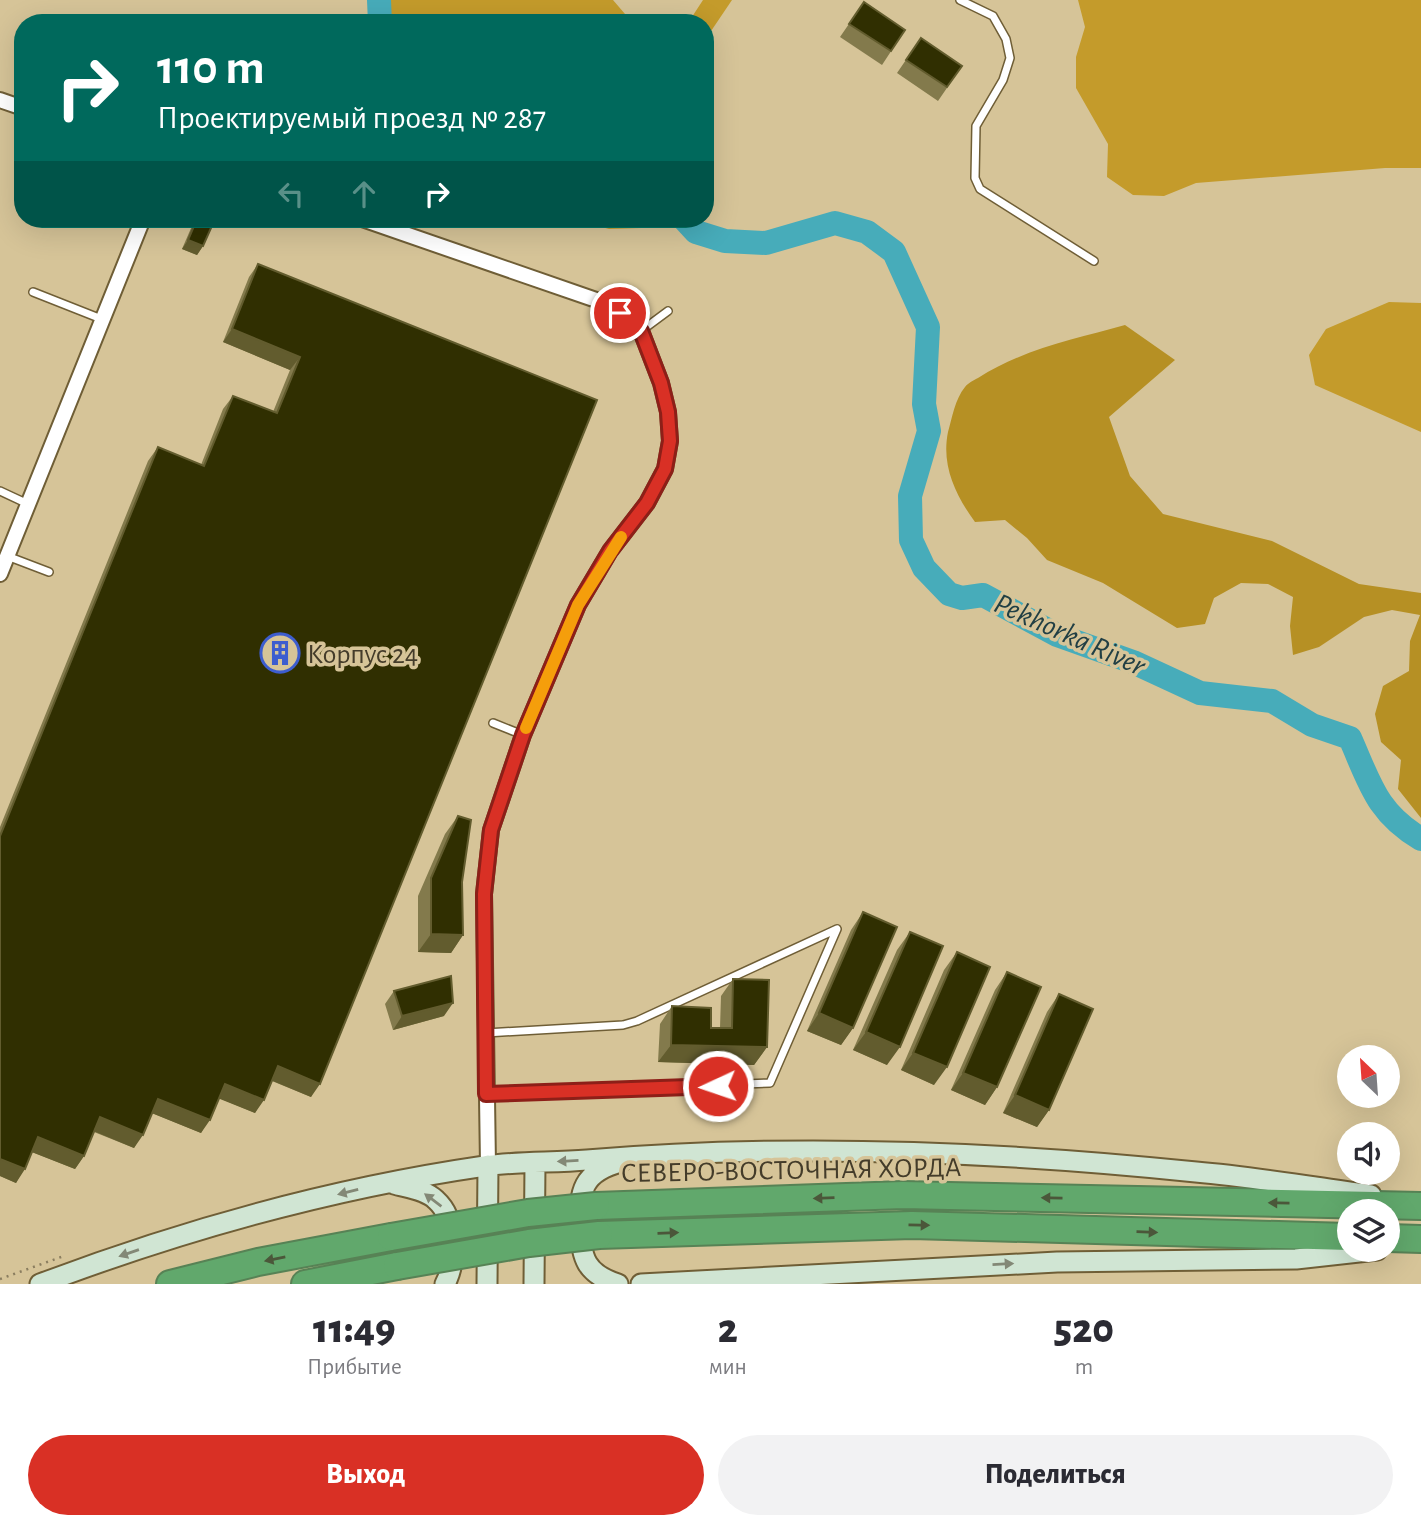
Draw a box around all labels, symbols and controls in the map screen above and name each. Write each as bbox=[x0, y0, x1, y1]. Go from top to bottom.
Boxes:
icon: right bbox=[42, 42, 133, 133]
text: 110 m bbox=[157, 44, 265, 93]
text: Проектируемый проезд № 287 bbox=[157, 102, 546, 134]
icon: left bbox=[272, 175, 310, 213]
icon: ahead bbox=[345, 175, 383, 213]
icon: right bbox=[418, 175, 456, 213]
pin bbox=[590, 283, 650, 343]
icon: arrive bbox=[601, 294, 639, 332]
water label: Pekhorka River bbox=[990, 588, 1151, 682]
building icon: Корпус 24 bbox=[259, 632, 301, 674]
place label: Корпус 24 bbox=[307, 641, 418, 669]
north arrow bbox=[1337, 1045, 1400, 1108]
map controls bbox=[1337, 1045, 1400, 1262]
position arrow bbox=[681, 1049, 755, 1123]
button: sound bbox=[1337, 1122, 1400, 1185]
street label: СЕВЕРО-ВОСТОЧНАЯ ХОРДА bbox=[621, 1154, 962, 1188]
one-way arrow bbox=[557, 1156, 579, 1167]
one-way arrow bbox=[337, 1187, 359, 1198]
one-way arrow bbox=[813, 1192, 835, 1203]
one-way arrow bbox=[1041, 1192, 1063, 1204]
one-way arrow bbox=[424, 1193, 442, 1208]
one-way arrow bbox=[1268, 1197, 1290, 1209]
button: layers bbox=[1337, 1199, 1400, 1262]
one-way arrow bbox=[909, 1220, 931, 1231]
one-way arrow bbox=[1136, 1226, 1158, 1237]
one-way arrow bbox=[657, 1227, 679, 1238]
one-way arrow bbox=[119, 1248, 140, 1259]
one-way arrow bbox=[264, 1253, 286, 1264]
one-way arrow bbox=[992, 1259, 1014, 1270]
text: 11:49 bbox=[313, 1308, 396, 1350]
text: 2 bbox=[718, 1308, 738, 1350]
text: 520 bbox=[1054, 1308, 1114, 1350]
text: Прибытие bbox=[307, 1356, 402, 1379]
text: мин bbox=[709, 1356, 747, 1379]
text: m bbox=[1075, 1356, 1093, 1379]
button: Выход bbox=[28, 1435, 704, 1515]
button: Поделиться bbox=[718, 1435, 1393, 1515]

